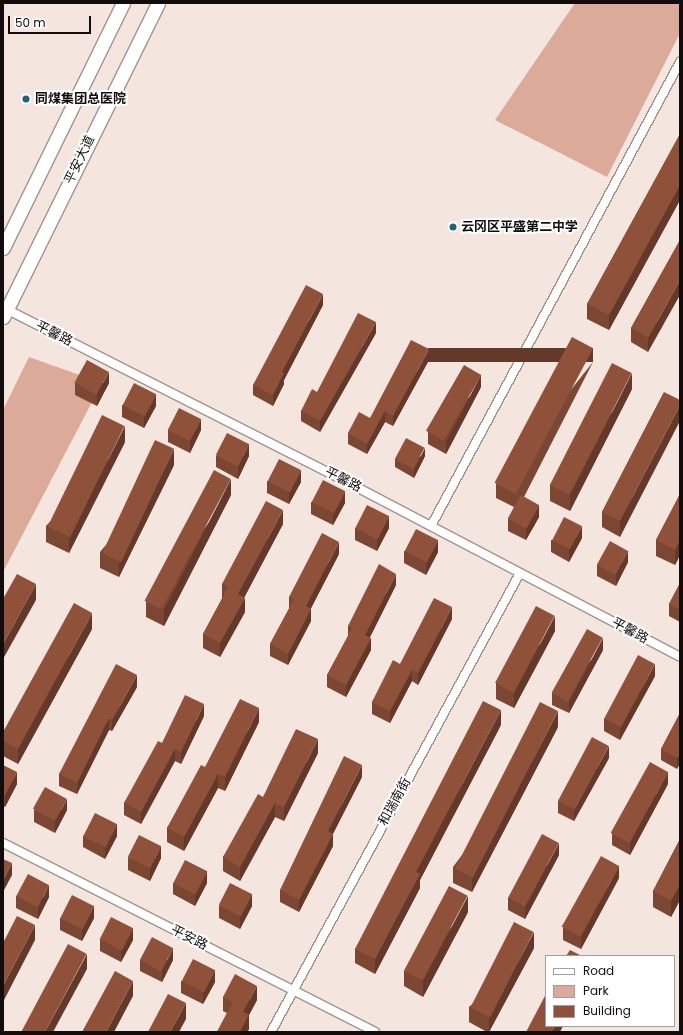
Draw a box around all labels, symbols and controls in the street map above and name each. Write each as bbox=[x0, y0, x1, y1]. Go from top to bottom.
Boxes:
scale bar bbox=[10, 8, 93, 34]
text: 50 m bbox=[15, 14, 46, 31]
place label: 同煤集团总医院 bbox=[35, 91, 126, 107]
marker: 同煤集团总医院 bbox=[20, 93, 32, 105]
street label: 平安大道 bbox=[62, 133, 98, 187]
place label: 云冈区平盛第二中学 bbox=[461, 219, 578, 235]
marker: 云冈区平盛第二中学 bbox=[448, 222, 458, 232]
street label: 平馨路 bbox=[33, 318, 75, 350]
street label: 平馨路 bbox=[322, 464, 364, 496]
street label: 平馨路 bbox=[609, 615, 651, 647]
street label: 和瑞南街 bbox=[376, 775, 414, 829]
street label: 平安路 bbox=[168, 922, 210, 954]
legend bbox=[545, 955, 675, 1027]
text: Road bbox=[583, 962, 614, 979]
text: Park bbox=[583, 982, 609, 999]
text: Building bbox=[583, 1002, 631, 1019]

